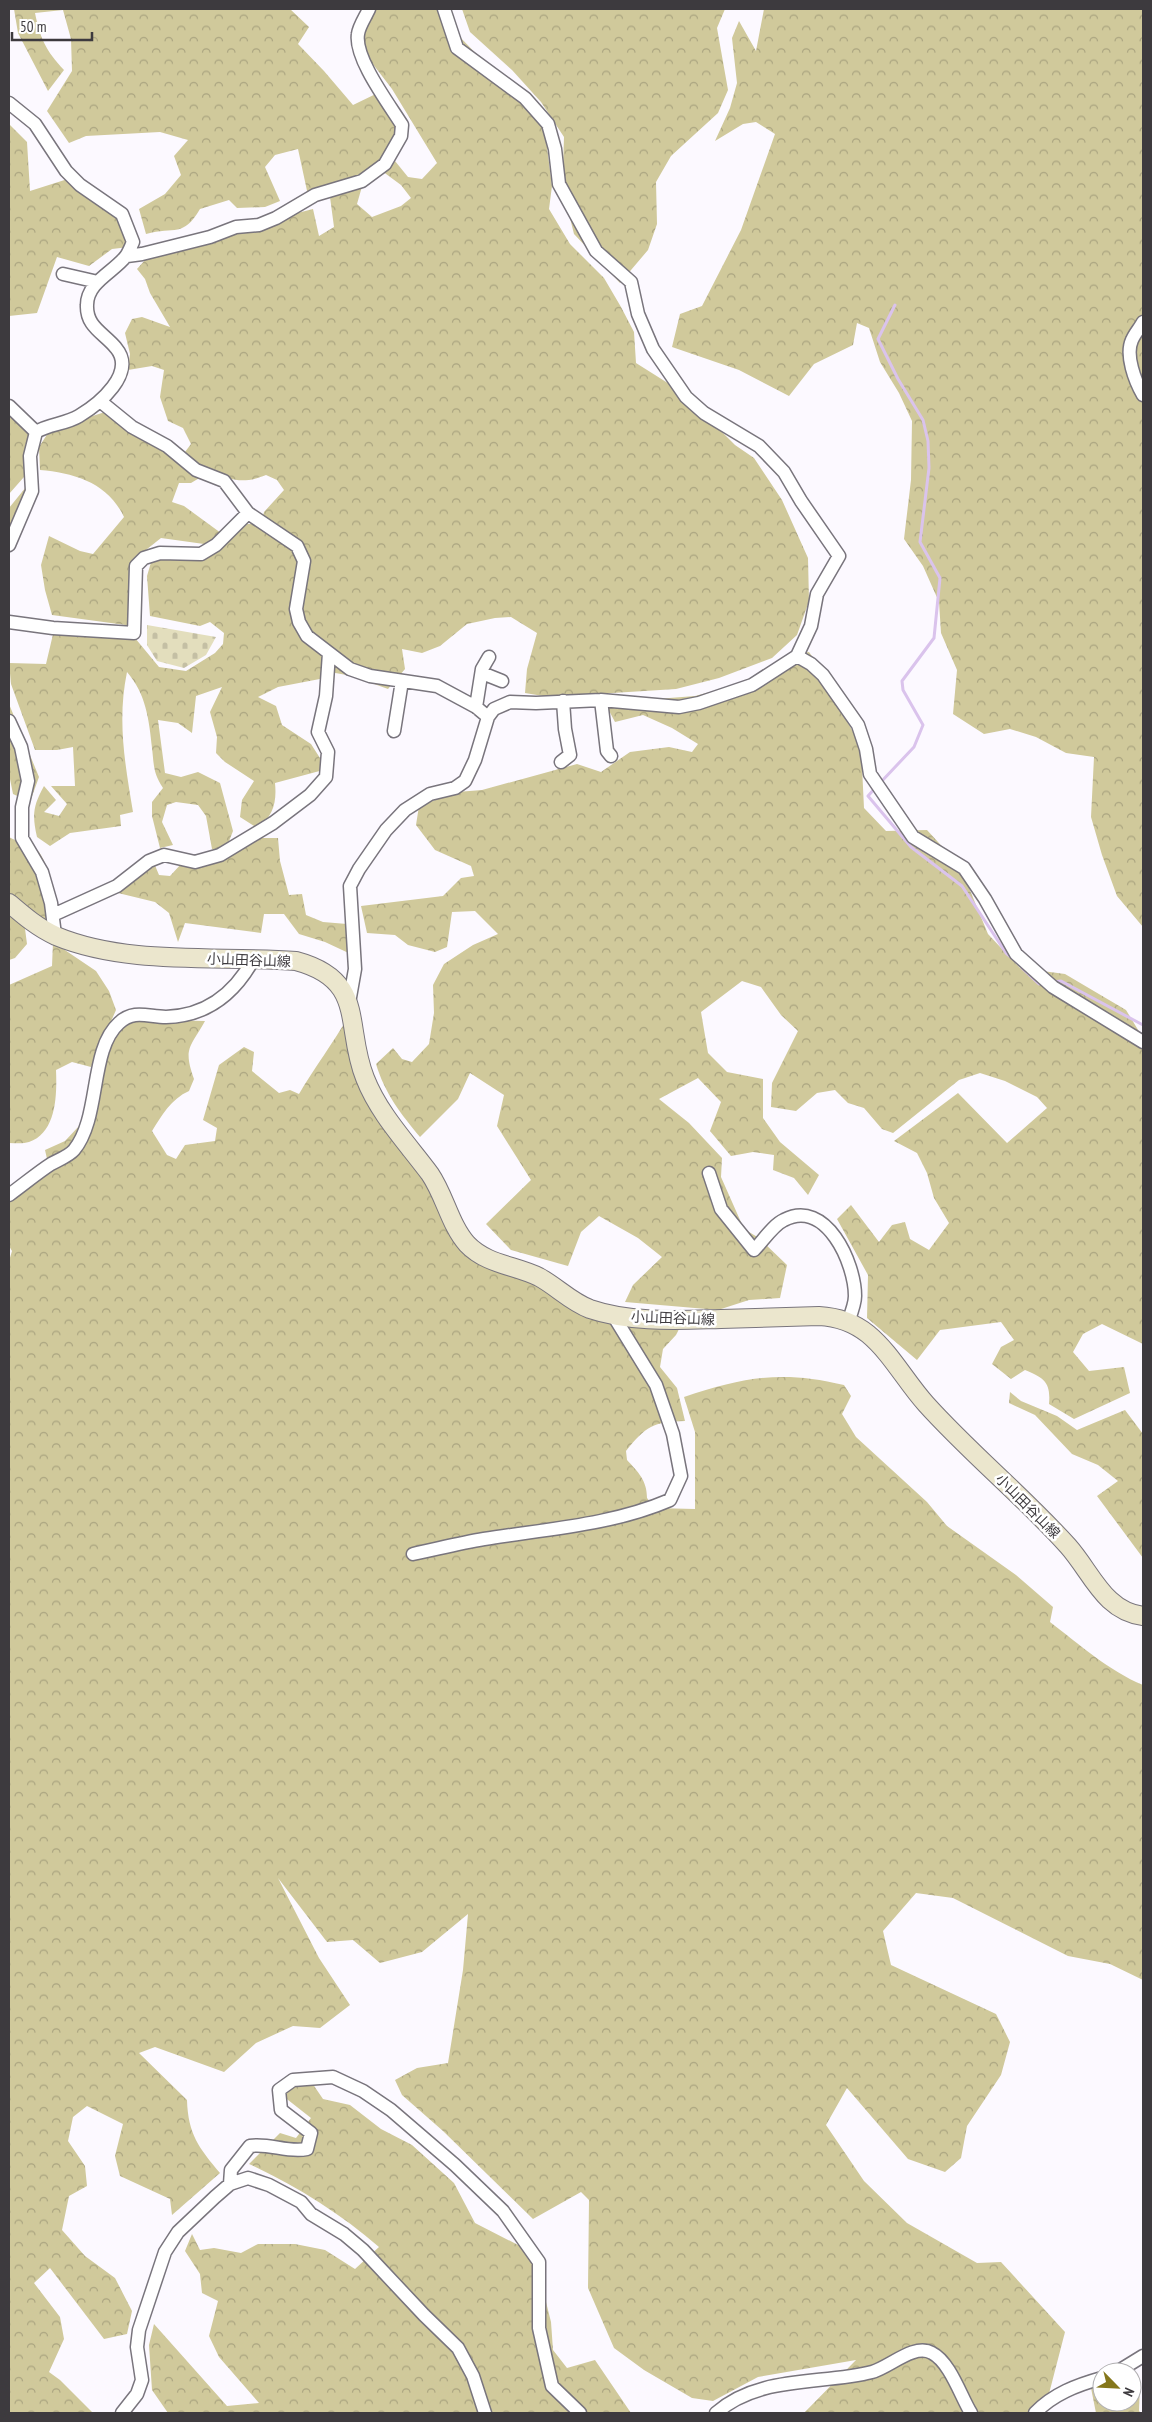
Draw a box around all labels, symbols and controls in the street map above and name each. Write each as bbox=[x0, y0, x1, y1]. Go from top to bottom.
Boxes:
scale bar bbox=[12, 10, 92, 42]
text: 50 m bbox=[20, 17, 46, 36]
street label: 小山田谷山線 bbox=[207, 950, 291, 970]
street label: 小山田谷山線 bbox=[631, 1308, 715, 1328]
street label: 小山田谷山線 bbox=[992, 1470, 1064, 1542]
north arrow bbox=[1092, 2362, 1142, 2412]
text: N bbox=[1119, 2385, 1139, 2399]

